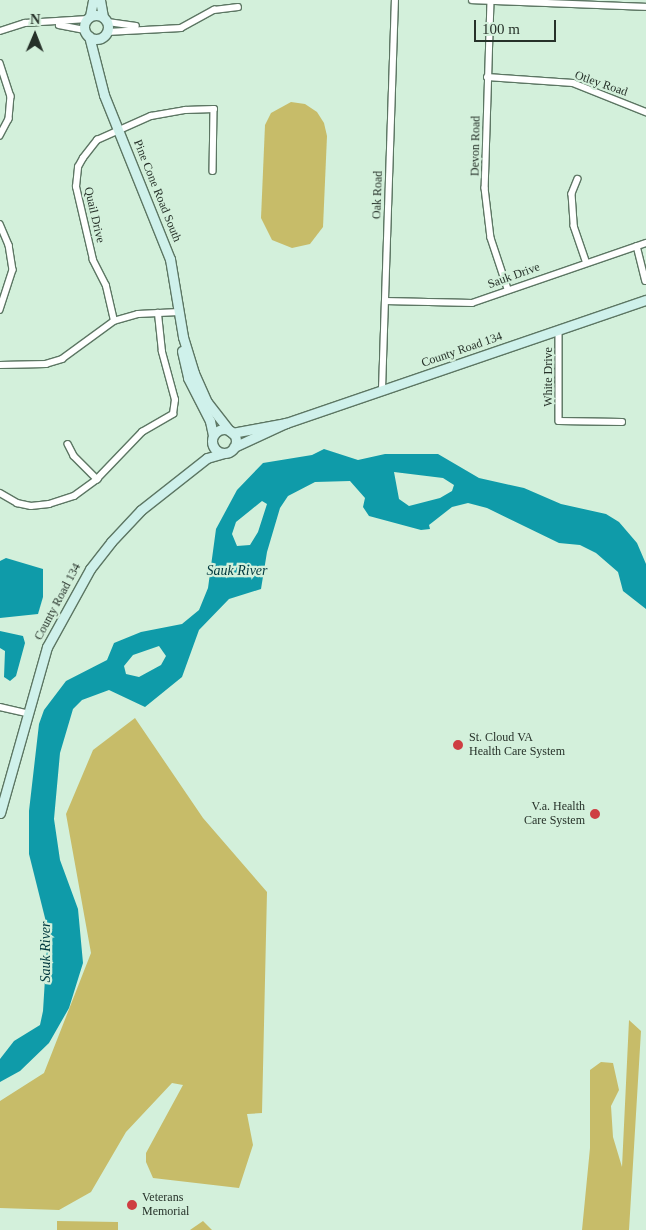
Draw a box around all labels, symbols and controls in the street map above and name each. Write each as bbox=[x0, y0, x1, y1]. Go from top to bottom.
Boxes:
north arrow bbox=[10, 10, 60, 60]
scale bar bbox=[476, 10, 558, 42]
text: N bbox=[30, 12, 40, 27]
text: 100 m bbox=[482, 21, 520, 37]
street label: Otley Road bbox=[573, 68, 629, 100]
street label: Devon Road bbox=[468, 116, 484, 176]
street label: Pine Cone Road South bbox=[130, 138, 184, 244]
street label: Oak Road bbox=[370, 171, 386, 219]
street label: Quail Drive bbox=[81, 186, 107, 244]
street label: Sauk Drive bbox=[486, 260, 542, 292]
street label: County Road 134 bbox=[420, 329, 504, 371]
street label: White Drive bbox=[542, 347, 556, 407]
street label: County Road 134 bbox=[32, 561, 84, 643]
water label: Sauk River bbox=[206, 563, 268, 579]
place label: St. Cloud VA Health Care System bbox=[469, 731, 565, 759]
marker: St. Cloud VA Health Care System bbox=[451, 738, 465, 752]
place label: V.a. Health Care System bbox=[524, 800, 585, 828]
marker: V.a. Health Care System bbox=[589, 808, 601, 820]
water label: Sauk River bbox=[38, 921, 54, 983]
place label: Veterans Memorial bbox=[142, 1191, 189, 1219]
marker: Veterans Memorial bbox=[126, 1199, 138, 1211]

